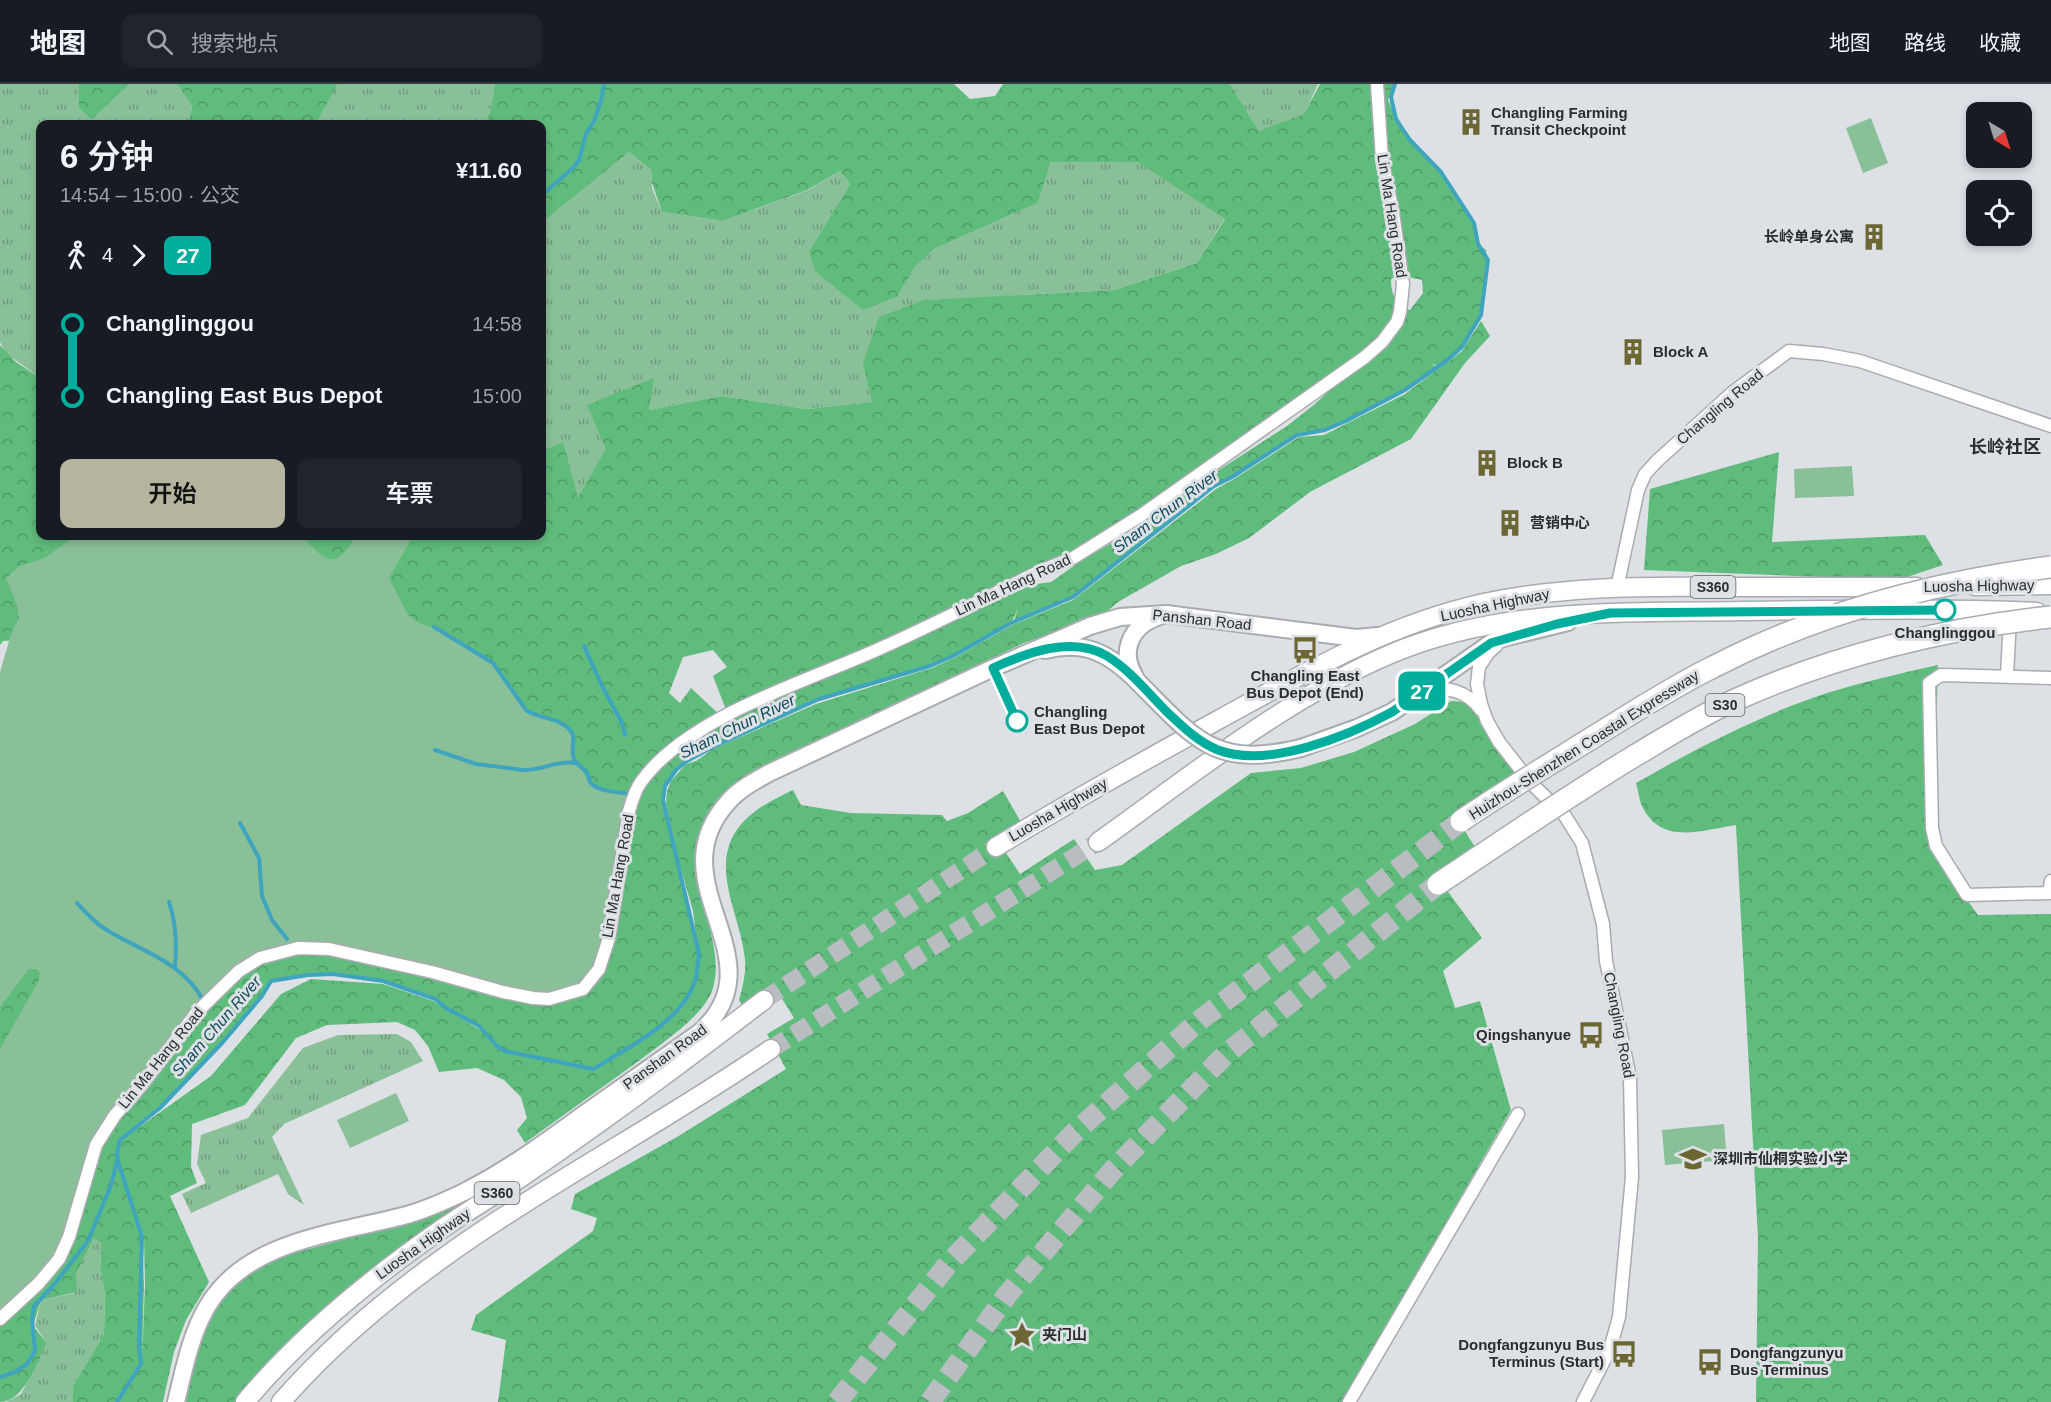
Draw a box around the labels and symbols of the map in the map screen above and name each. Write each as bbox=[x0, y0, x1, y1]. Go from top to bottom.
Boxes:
north arrow bbox=[1966, 102, 2032, 168]
place label: Changling Farming Transit Checkpoint bbox=[1491, 104, 1628, 138]
building icon: Changling Farming Transit Checkpoint bbox=[1456, 107, 1486, 137]
street label: Lin Ma Hang Road bbox=[1374, 153, 1411, 279]
building icon: 长岭单身公寓 bbox=[1859, 222, 1889, 252]
place label: 长岭单身公寓 bbox=[1764, 228, 1854, 245]
building icon: Block A bbox=[1618, 337, 1648, 367]
place label: Block A bbox=[1653, 343, 1708, 360]
street label: Changling Road bbox=[1673, 366, 1766, 448]
district label: 长岭社区 bbox=[1969, 437, 2041, 457]
building icon: Block B bbox=[1472, 448, 1502, 478]
place label: Block B bbox=[1507, 454, 1563, 471]
water label: Sham Chun River bbox=[1110, 466, 1221, 556]
building icon: 营销中心 bbox=[1495, 508, 1525, 538]
place label: 营销中心 bbox=[1530, 514, 1590, 531]
street label: Lin Ma Hang Road bbox=[953, 550, 1073, 619]
road number: S360 bbox=[1690, 576, 1736, 598]
street label: Luosha Highway bbox=[1923, 576, 2035, 595]
street label: Luosha Highway bbox=[1439, 585, 1551, 624]
marker: Changlinggou bbox=[1934, 599, 1956, 621]
street label: Panshan Road bbox=[1152, 606, 1252, 633]
place label: Changlinggou bbox=[1895, 624, 1995, 641]
bus stop icon: Changling East Bus Depot (End) bbox=[1290, 635, 1320, 665]
street label: Huizhou-Shenzhen Coastal Expressway bbox=[1466, 666, 1702, 823]
place label: Changling East Bus Depot (End) bbox=[1246, 667, 1364, 701]
line badge: 27 bbox=[1395, 672, 1449, 710]
water label: Sham Chun River bbox=[677, 691, 798, 762]
road number: S30 bbox=[1706, 694, 1744, 716]
place label: Changling East Bus Depot bbox=[1034, 703, 1145, 737]
marker: Changling East Bus Depot bbox=[1006, 710, 1028, 732]
street label: Luosha Highway bbox=[1005, 774, 1110, 845]
street label: Lin Ma Hang Road bbox=[598, 813, 637, 939]
street label: Changling Road bbox=[1601, 970, 1638, 1079]
water label: Sham Chun River bbox=[169, 973, 265, 1080]
street label: Lin Ma Hang Road bbox=[115, 1004, 207, 1112]
bus stop icon: Qingshanyue bbox=[1576, 1020, 1606, 1050]
street label: Panshan Road bbox=[620, 1021, 710, 1093]
place label: Qingshanyue bbox=[1476, 1026, 1571, 1043]
school or university icon: 深圳市仙桐实验小学 bbox=[1678, 1144, 1708, 1174]
place label: 深圳市仙桐实验小学 bbox=[1713, 1150, 1848, 1167]
road number: S360 bbox=[474, 1182, 520, 1204]
street label: Luosha Highway bbox=[372, 1205, 473, 1282]
place icon: 夹门山 bbox=[1007, 1320, 1037, 1350]
place label: 夹门山 bbox=[1042, 1326, 1087, 1343]
place label: Dongfangzunyu Bus Terminus (Start) bbox=[1458, 1336, 1604, 1370]
bus stop icon: Dongfangzunyu Bus Terminus (Start) bbox=[1609, 1339, 1639, 1369]
place label: Dongfangzunyu Bus Terminus bbox=[1730, 1344, 1843, 1378]
bus stop icon: Dongfangzunyu Bus Terminus bbox=[1695, 1347, 1725, 1377]

